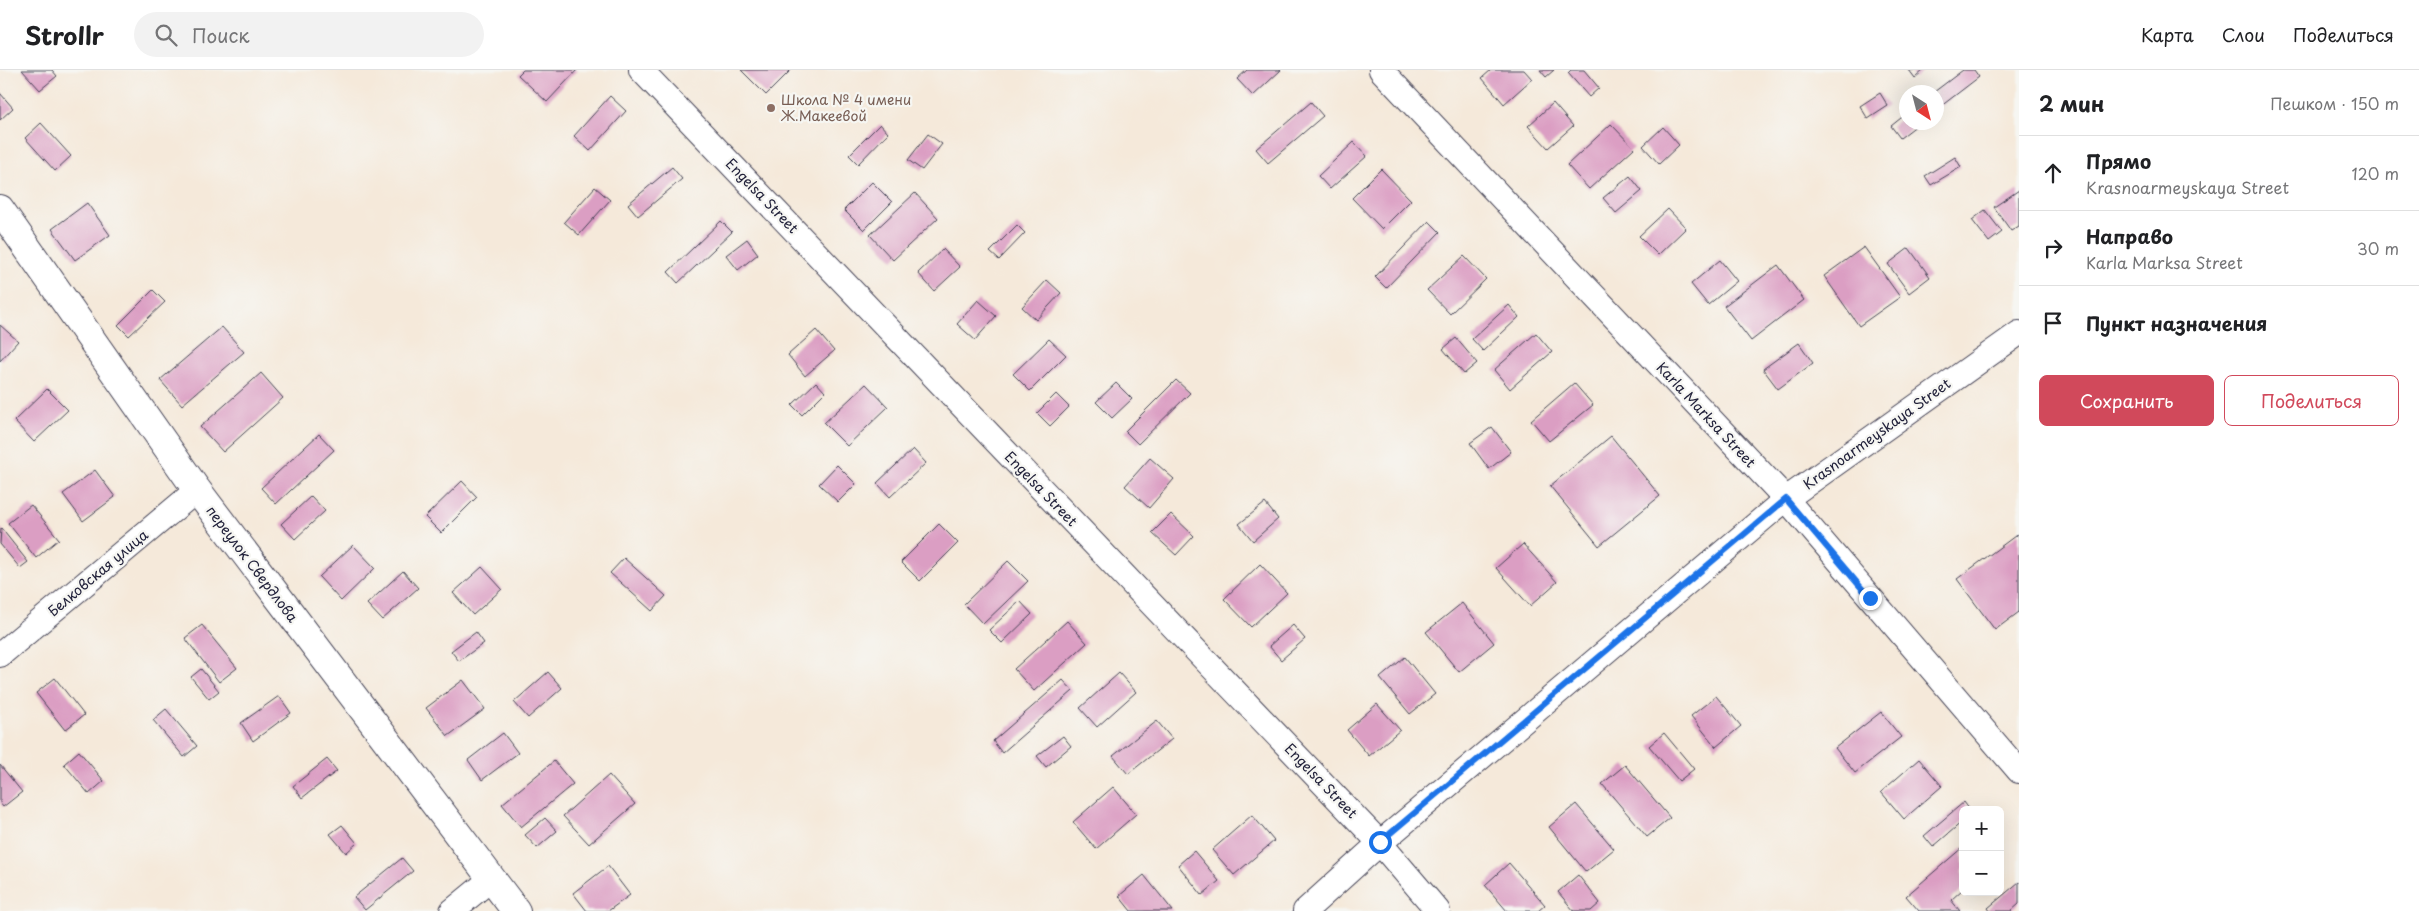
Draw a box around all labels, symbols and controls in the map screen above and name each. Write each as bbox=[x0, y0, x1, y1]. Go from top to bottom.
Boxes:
search box bbox=[134, 12, 484, 57]
text: Strollr bbox=[25, 17, 104, 53]
icon: search bbox=[152, 21, 180, 49]
text: Поиск bbox=[192, 21, 250, 49]
text: Карта bbox=[2141, 21, 2194, 48]
text: Слои bbox=[2222, 21, 2265, 48]
text: Поделиться bbox=[2293, 21, 2394, 48]
north arrow bbox=[1899, 85, 1944, 130]
text: 2 мин bbox=[2039, 87, 2104, 119]
place label: Школа № 4 имени Ж.Макеевой bbox=[780, 89, 911, 126]
text: Пешком · 150 m bbox=[2270, 91, 2399, 115]
marker: Школа № 4 имени Ж.Макеевой bbox=[765, 102, 777, 114]
text: Прямо bbox=[2086, 147, 2151, 175]
street label: Engelsa Street bbox=[721, 154, 804, 238]
icon: ahead bbox=[2039, 159, 2067, 187]
text: 120 m bbox=[2352, 161, 2399, 185]
text: Krasnoarmeyskaya Street bbox=[2086, 175, 2289, 199]
text: Направо bbox=[2086, 222, 2173, 250]
icon: right bbox=[2039, 234, 2067, 262]
text: 30 m bbox=[2357, 236, 2399, 260]
text: Karla Marksa Street bbox=[2086, 250, 2243, 274]
icon: arrive bbox=[2039, 309, 2067, 337]
text: Пункт назначения bbox=[2086, 309, 2267, 337]
street label: Karla Marksa Street bbox=[1652, 357, 1761, 472]
street label: Krasnoarmeyskaya Street bbox=[1799, 373, 1955, 494]
button: Сохранить bbox=[2039, 375, 2214, 426]
button: Поделиться bbox=[2224, 375, 2399, 426]
street label: Engelsa Street bbox=[1000, 447, 1083, 531]
street label: переулок Свердлова bbox=[201, 501, 303, 627]
street label: Белковская улица bbox=[43, 524, 153, 621]
route end bbox=[1859, 587, 1882, 610]
street label: Engelsa Street bbox=[1280, 739, 1363, 823]
map controls bbox=[1959, 806, 2004, 896]
button: + bbox=[1959, 806, 2004, 851]
route start bbox=[1369, 831, 1392, 854]
button: − bbox=[1959, 851, 2004, 896]

